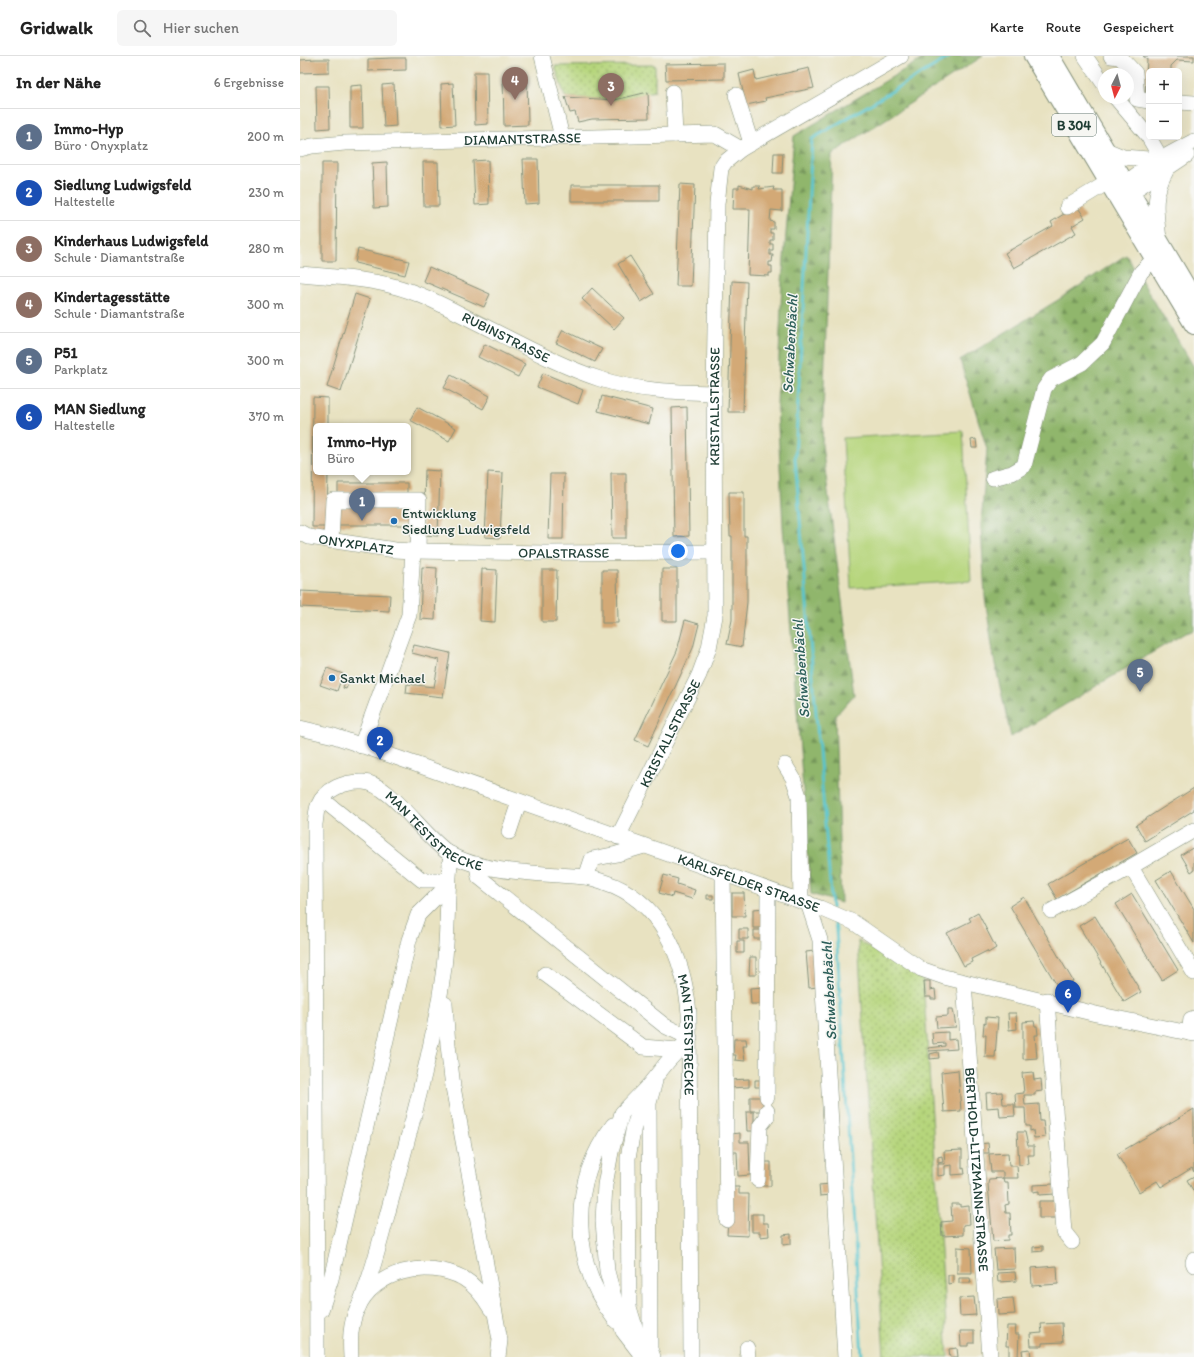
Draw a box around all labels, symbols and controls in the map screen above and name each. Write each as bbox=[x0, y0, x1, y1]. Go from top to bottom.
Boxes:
search box bbox=[117, 10, 397, 46]
text: Gridwalk bbox=[20, 16, 93, 39]
icon: search bbox=[131, 17, 153, 39]
text: Hier suchen bbox=[163, 19, 239, 37]
text: Karte bbox=[990, 19, 1024, 36]
text: Route bbox=[1046, 19, 1081, 36]
text: Gespeichert bbox=[1103, 19, 1174, 36]
pin: 4 bbox=[502, 67, 528, 100]
north arrow bbox=[1098, 68, 1134, 104]
map controls bbox=[1146, 68, 1182, 140]
button: + bbox=[1146, 68, 1182, 104]
text: In der Nähe bbox=[16, 72, 101, 92]
pin: 3 bbox=[598, 73, 624, 106]
text: 6 Ergebnisse bbox=[214, 75, 284, 90]
button: − bbox=[1146, 104, 1182, 140]
road number: B 304 bbox=[1052, 114, 1096, 136]
text: Immo-Hyp bbox=[54, 120, 123, 138]
text: 1 bbox=[26, 129, 32, 144]
text: 200 m bbox=[247, 129, 284, 144]
street label: DIAMANTSTRASSE bbox=[463, 129, 582, 149]
text: Büro · Onyxplatz bbox=[54, 138, 148, 153]
text: Siedlung Ludwigsfeld bbox=[54, 176, 191, 194]
text: 2 bbox=[26, 185, 32, 200]
text: 230 m bbox=[248, 185, 284, 200]
text: Haltestelle bbox=[54, 194, 115, 209]
text: Kinderhaus Ludwigsfeld bbox=[54, 232, 208, 250]
text: 3 bbox=[25, 241, 33, 256]
text: 280 m bbox=[248, 241, 284, 256]
text: Schule · Diamantstraße bbox=[54, 250, 185, 265]
text: Kindertagesstätte bbox=[54, 288, 170, 306]
water label: Schwabenbächl bbox=[778, 293, 802, 394]
text: 4 bbox=[25, 297, 33, 312]
text: 300 m bbox=[247, 297, 284, 312]
text: Schule · Diamantstraße bbox=[54, 306, 185, 321]
street label: RUBINSTRASSE bbox=[459, 308, 553, 366]
text: P51 bbox=[54, 344, 77, 362]
street label: KRISTALLSTRASSE bbox=[705, 347, 723, 466]
text: 5 bbox=[26, 353, 32, 368]
text: 300 m bbox=[247, 353, 284, 368]
text: Parkplatz bbox=[54, 362, 107, 377]
text: MAN Siedlung bbox=[54, 400, 145, 418]
text: 6 bbox=[26, 409, 32, 424]
text: 370 m bbox=[249, 409, 284, 424]
text: Haltestelle bbox=[54, 418, 115, 433]
popup bbox=[313, 423, 411, 475]
text: Immo-Hyp bbox=[327, 433, 397, 451]
text: Büro bbox=[327, 451, 355, 466]
pin: 1 bbox=[349, 488, 375, 521]
place label: Entwicklung Siedlung Ludwigsfeld bbox=[402, 505, 531, 538]
marker: Entwicklung Siedlung Ludwigsfeld bbox=[389, 516, 399, 526]
street label: ONYXPLATZ bbox=[317, 530, 395, 558]
your location bbox=[668, 541, 688, 561]
street label: OPALSTRASSE bbox=[518, 544, 610, 562]
water label: Schwabenbächl bbox=[788, 617, 813, 719]
pin: 5 bbox=[1127, 659, 1153, 692]
place label: Sankt Michael bbox=[340, 670, 425, 687]
marker: Sankt Michael bbox=[327, 673, 337, 683]
street label: KRISTALLSTRASSE bbox=[636, 676, 704, 790]
pin: 2 bbox=[367, 727, 393, 760]
street label: MAN TESTSTRECKE bbox=[382, 787, 485, 874]
street label: KARLSFELDER STRASSE bbox=[676, 850, 822, 916]
water label: Schwabenbächl bbox=[817, 940, 841, 1041]
street label: MAN TESTSTRECKE bbox=[674, 972, 698, 1096]
pin: 6 bbox=[1055, 980, 1081, 1013]
street label: BERTHOLD-LITZMANN-STRASSE bbox=[961, 1067, 993, 1272]

